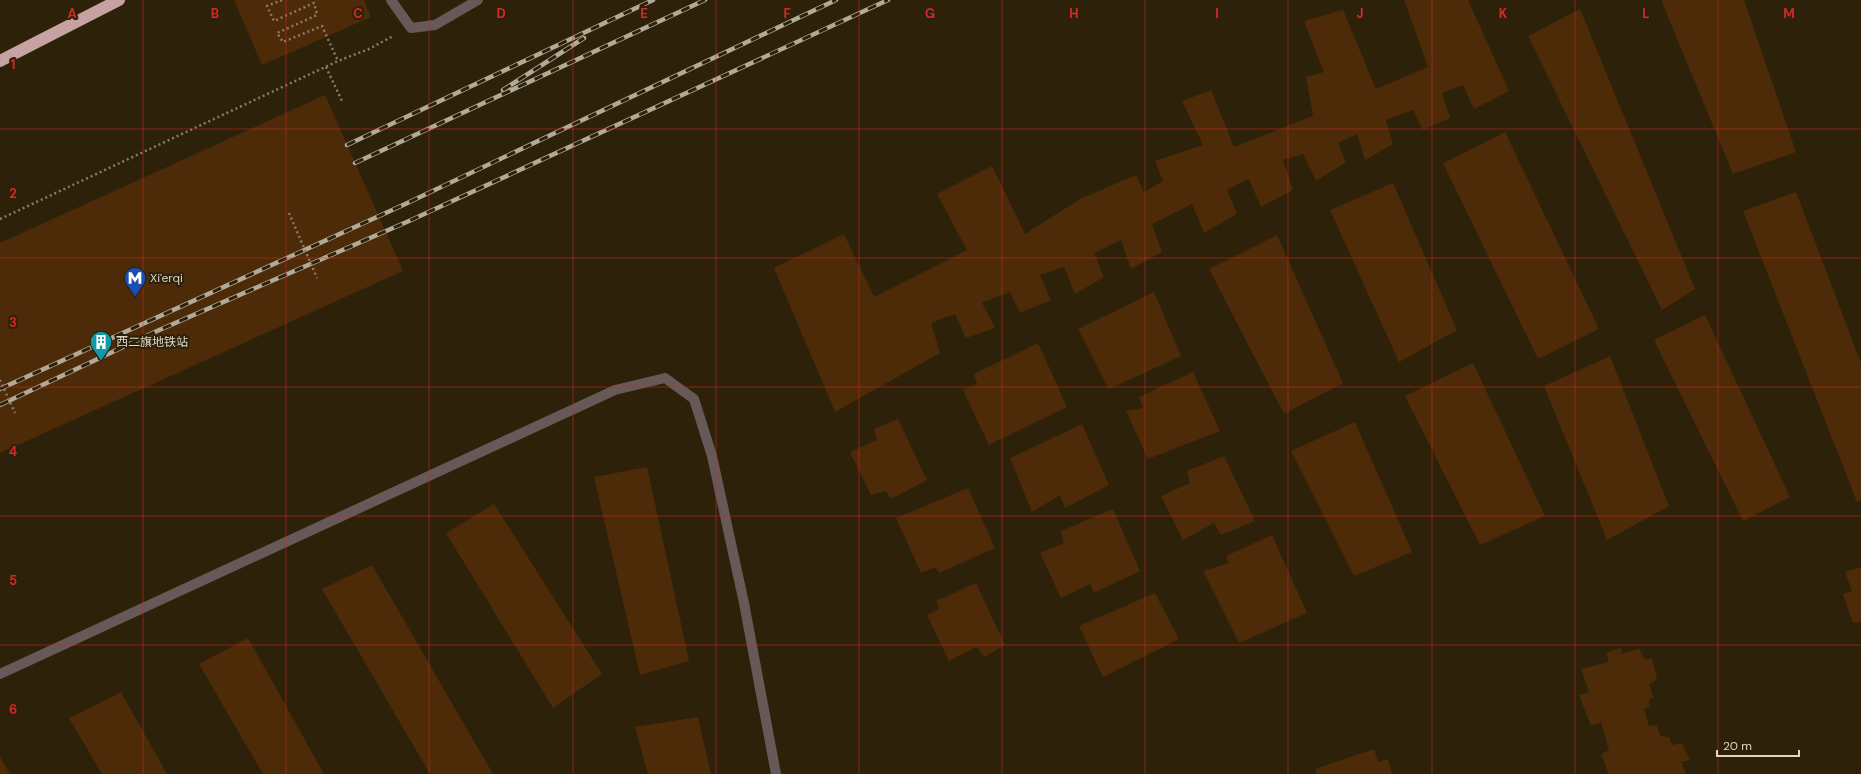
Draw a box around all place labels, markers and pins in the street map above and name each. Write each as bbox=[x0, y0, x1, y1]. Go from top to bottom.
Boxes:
metro station icon: Xi'erqi bbox=[122, 265, 148, 298]
place label: Xi'erqi bbox=[150, 270, 183, 286]
building icon: 西二旗地铁站 bbox=[88, 329, 114, 362]
place label: 西二旗地铁站 bbox=[116, 334, 188, 350]

